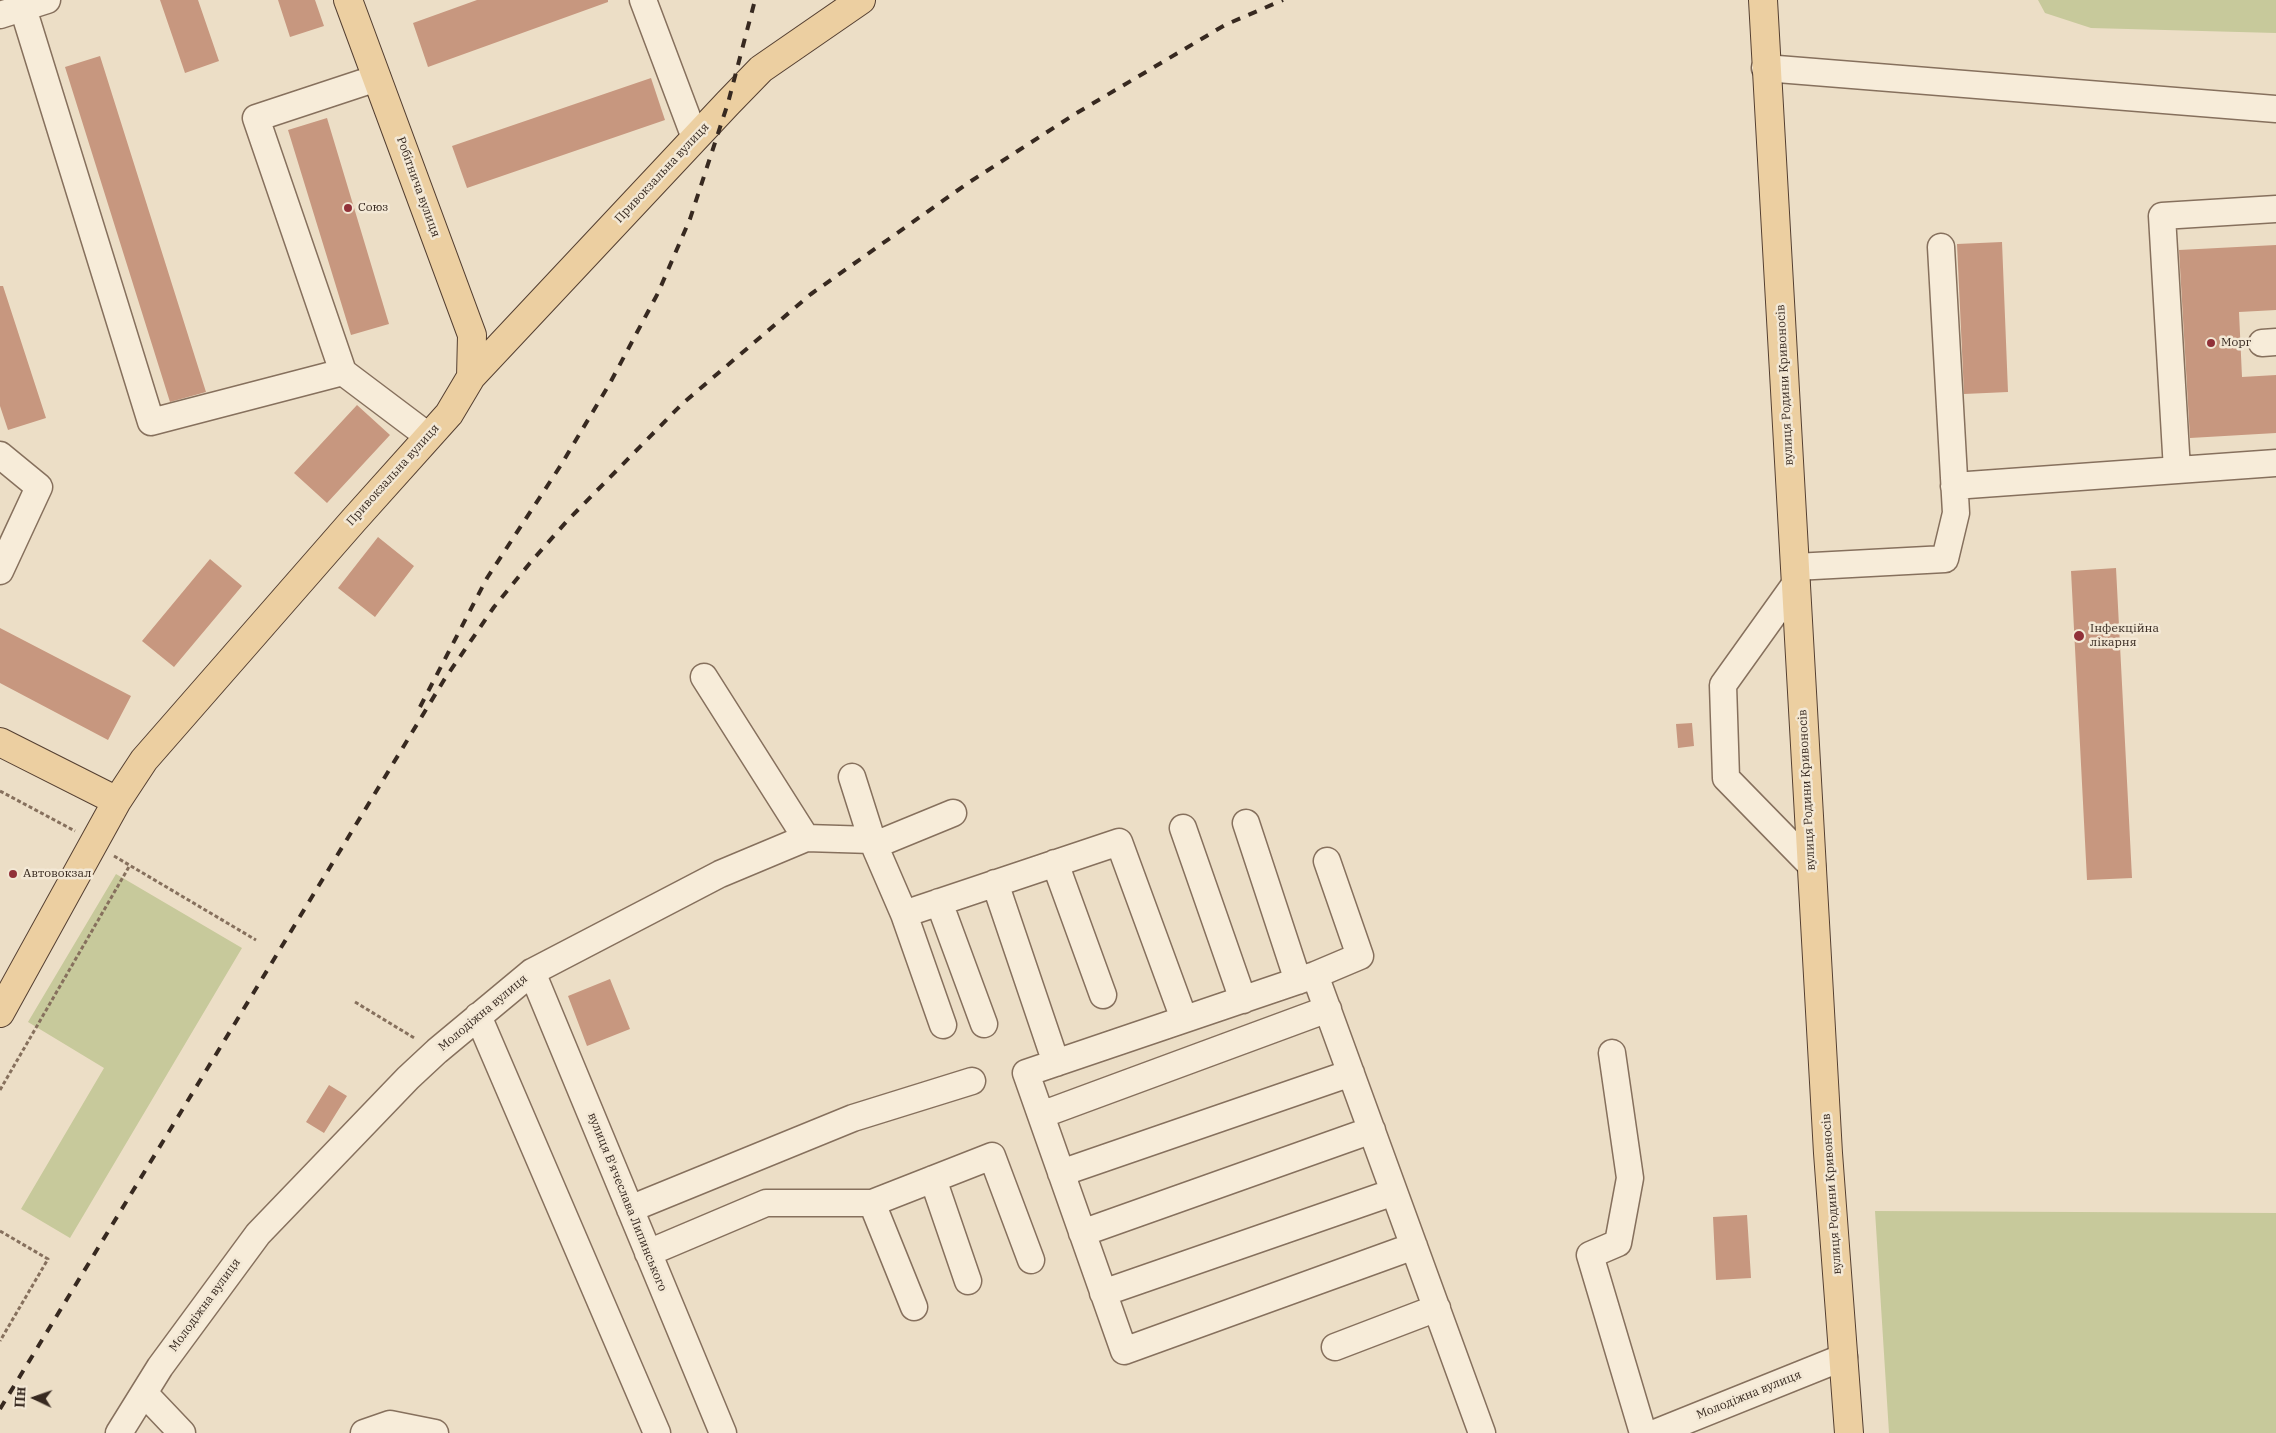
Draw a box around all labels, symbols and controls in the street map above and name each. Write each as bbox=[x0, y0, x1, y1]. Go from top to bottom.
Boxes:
street label: Привокзальна вулиця bbox=[612, 120, 712, 226]
street label: Робітнича вулиця bbox=[393, 135, 443, 239]
place label: Союз bbox=[358, 201, 388, 215]
marker: Союз bbox=[342, 202, 354, 214]
street label: вулиця Родини Кривоносів bbox=[1774, 304, 1796, 466]
place label: Морг bbox=[2221, 336, 2251, 350]
marker: Морг bbox=[2205, 337, 2217, 349]
street label: Привокзальна вулиця bbox=[344, 421, 442, 529]
place label: Інфекційна лікарня bbox=[2090, 622, 2159, 650]
marker: Інфекційна лікарня bbox=[2072, 629, 2086, 643]
street label: вулиця Родини Кривоносів bbox=[1796, 709, 1818, 871]
place label: Автовокзал bbox=[23, 867, 91, 881]
marker: Автовокзал bbox=[7, 868, 19, 880]
street label: Молодіжна вулиця bbox=[436, 972, 530, 1054]
street label: вулиця В'ячеслава Липинського bbox=[584, 1111, 670, 1293]
street label: вулиця Родини Кривоносів bbox=[1819, 1113, 1845, 1275]
street label: Молодіжна вулиця bbox=[166, 1256, 244, 1354]
street label: Молодіжна вулиця bbox=[1695, 1367, 1803, 1423]
north arrow bbox=[10, 1373, 60, 1423]
text: Пн bbox=[10, 1386, 30, 1408]

